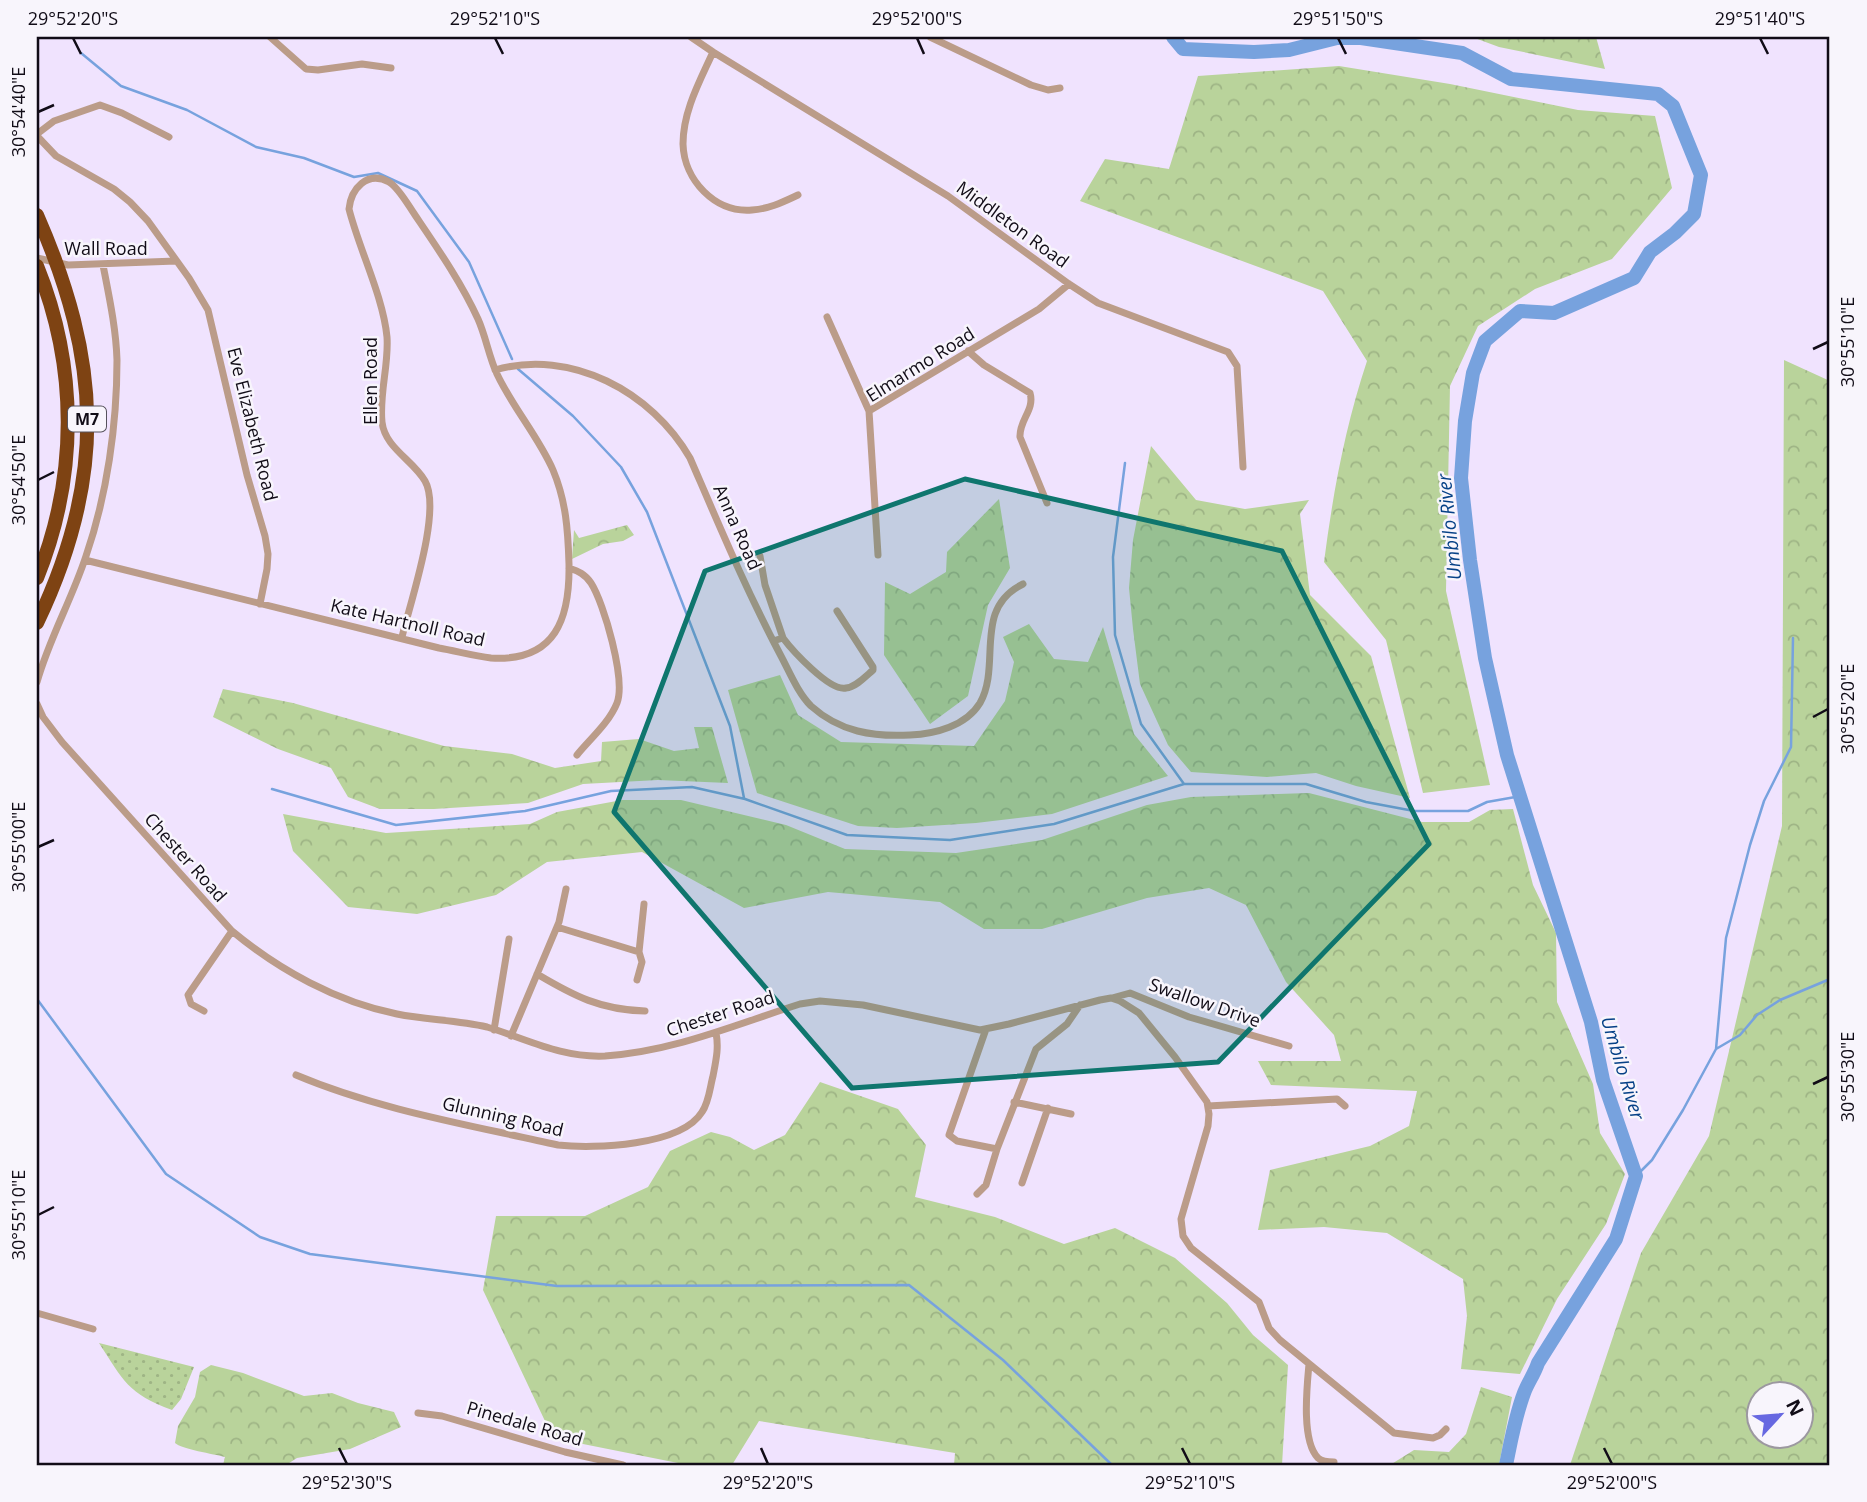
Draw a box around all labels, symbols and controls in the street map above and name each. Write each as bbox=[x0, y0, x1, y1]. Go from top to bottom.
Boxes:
text: 29°52'20"S bbox=[28, 6, 118, 30]
text: 29°52'10"S bbox=[450, 6, 540, 30]
text: 29°52'00"S bbox=[872, 6, 962, 30]
text: 29°51'50"S bbox=[1293, 6, 1383, 30]
text: 29°51'40"S bbox=[1715, 6, 1805, 30]
text: 30°54'40"E bbox=[6, 67, 30, 157]
street label: Middleton Road bbox=[952, 175, 1074, 273]
street label: Wall Road bbox=[64, 236, 148, 260]
text: 30°55'10"E bbox=[1835, 297, 1859, 387]
street label: Elmarmo Road bbox=[861, 321, 979, 407]
street label: Ellen Road bbox=[358, 337, 382, 425]
street label: Eve Elizabeth Road bbox=[222, 345, 284, 503]
road number: M7 bbox=[68, 406, 106, 432]
text: 30°54'50"E bbox=[6, 435, 30, 525]
water label: Umbilo River bbox=[1430, 471, 1468, 582]
street label: Anna Road bbox=[709, 481, 767, 573]
street label: Kate Hartnoll Road bbox=[328, 593, 488, 651]
text: 30°55'20"E bbox=[1835, 664, 1859, 754]
text: 30°55'00"E bbox=[6, 802, 30, 892]
street label: Chester Road bbox=[139, 807, 233, 907]
street label: Swallow Drive bbox=[1146, 972, 1264, 1032]
street label: Chester Road bbox=[663, 984, 777, 1042]
water label: Umbilo River bbox=[1595, 1013, 1652, 1124]
text: 30°55'30"E bbox=[1835, 1032, 1859, 1122]
street label: Glunning Road bbox=[440, 1090, 566, 1142]
text: 30°55'10"E bbox=[6, 1170, 30, 1260]
north arrow bbox=[1744, 1380, 1814, 1450]
street label: Pinedale Road bbox=[464, 1395, 586, 1451]
text: N bbox=[1780, 1395, 1810, 1420]
text: 29°52'30"S bbox=[302, 1470, 392, 1494]
text: 29°52'20"S bbox=[723, 1470, 813, 1494]
text: 29°52'10"S bbox=[1145, 1470, 1235, 1494]
text: 29°52'00"S bbox=[1567, 1470, 1657, 1494]

